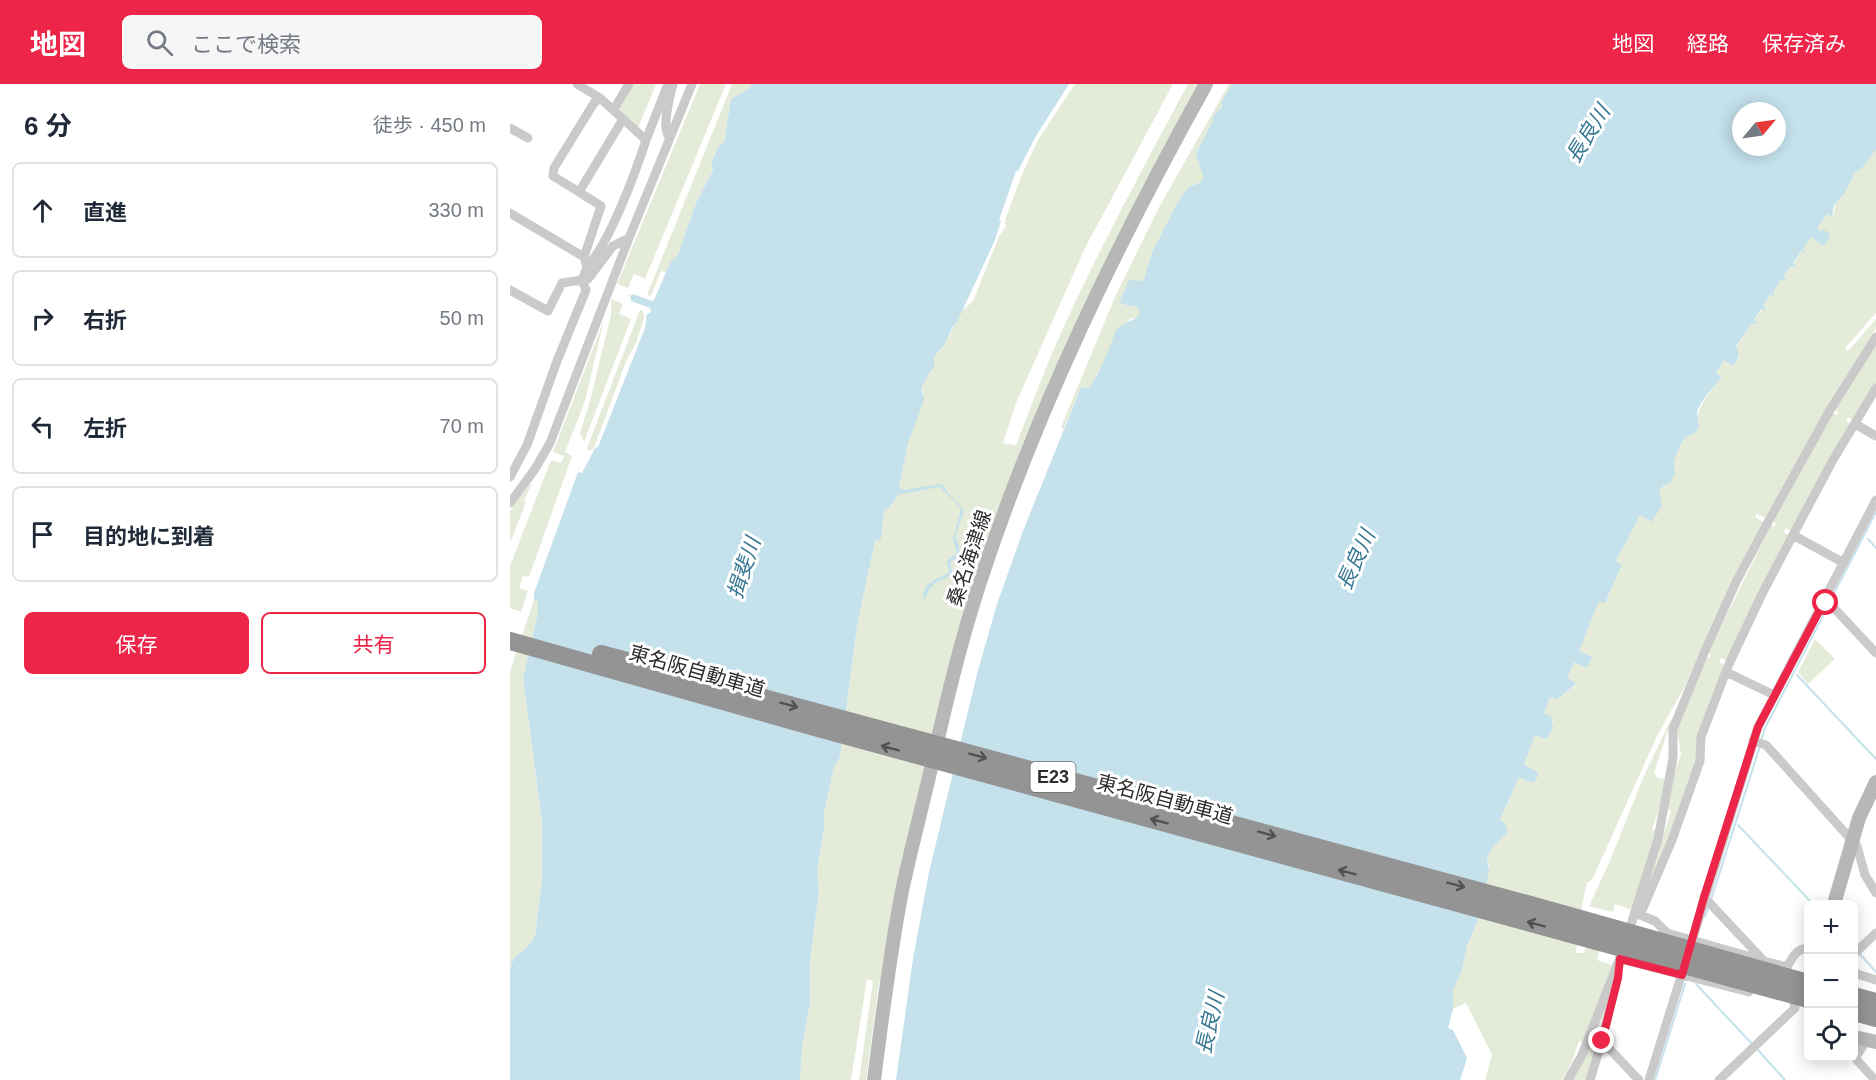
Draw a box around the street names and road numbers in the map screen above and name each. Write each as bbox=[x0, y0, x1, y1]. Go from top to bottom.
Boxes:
street label: 桑名海津線 bbox=[943, 507, 995, 609]
street label: 東名阪自動車道 bbox=[627, 641, 767, 701]
road number: E23 bbox=[1030, 762, 1076, 792]
street label: 東名阪自動車道 bbox=[1095, 770, 1235, 828]

